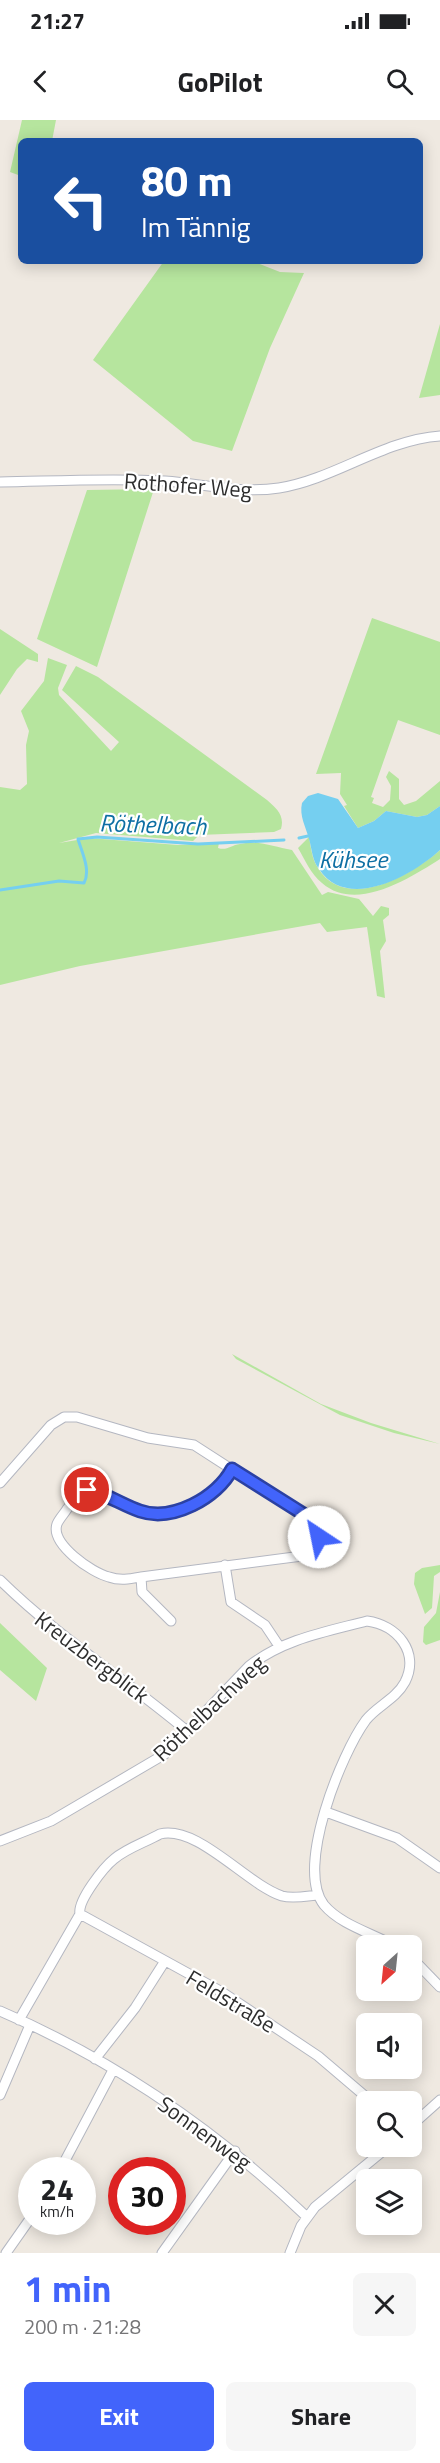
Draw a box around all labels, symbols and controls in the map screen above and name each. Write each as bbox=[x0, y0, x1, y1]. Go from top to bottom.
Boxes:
text: 21:27 bbox=[30, 4, 85, 38]
text: GoPilot bbox=[177, 61, 263, 102]
icon: back bbox=[24, 65, 57, 98]
icon: search bbox=[383, 65, 416, 98]
text: 80 m bbox=[141, 148, 233, 212]
icon: left bbox=[42, 162, 120, 240]
text: Im Tännig bbox=[141, 206, 250, 247]
street label: Rothofer Weg bbox=[123, 464, 253, 506]
water label: Röthelbach bbox=[99, 804, 208, 844]
water label: Kühsee bbox=[319, 841, 389, 877]
pin bbox=[61, 1464, 112, 1515]
icon: arrive bbox=[70, 1473, 103, 1506]
position arrow bbox=[287, 1505, 351, 1569]
street label: Kreuzbergblick bbox=[28, 1603, 157, 1712]
street label: Röthelbachweg bbox=[145, 1647, 273, 1769]
north arrow bbox=[356, 1935, 422, 2001]
map controls bbox=[356, 1935, 422, 2235]
street label: Feldstraße bbox=[180, 1961, 282, 2041]
button: sound bbox=[356, 2013, 422, 2079]
street label: Sonnenweg bbox=[151, 2087, 259, 2179]
button: search bbox=[356, 2091, 422, 2157]
speed limit sign: 30 bbox=[108, 2157, 186, 2235]
text: 24 bbox=[40, 2166, 74, 2212]
button: layers bbox=[356, 2169, 422, 2235]
text: km/h bbox=[40, 2200, 74, 2223]
text: 1 min bbox=[24, 2261, 111, 2316]
button: close bbox=[353, 2273, 416, 2336]
text: 200 m · 21:28 bbox=[24, 2311, 141, 2342]
button: Exit bbox=[24, 2382, 214, 2451]
button: Share bbox=[226, 2382, 416, 2451]

